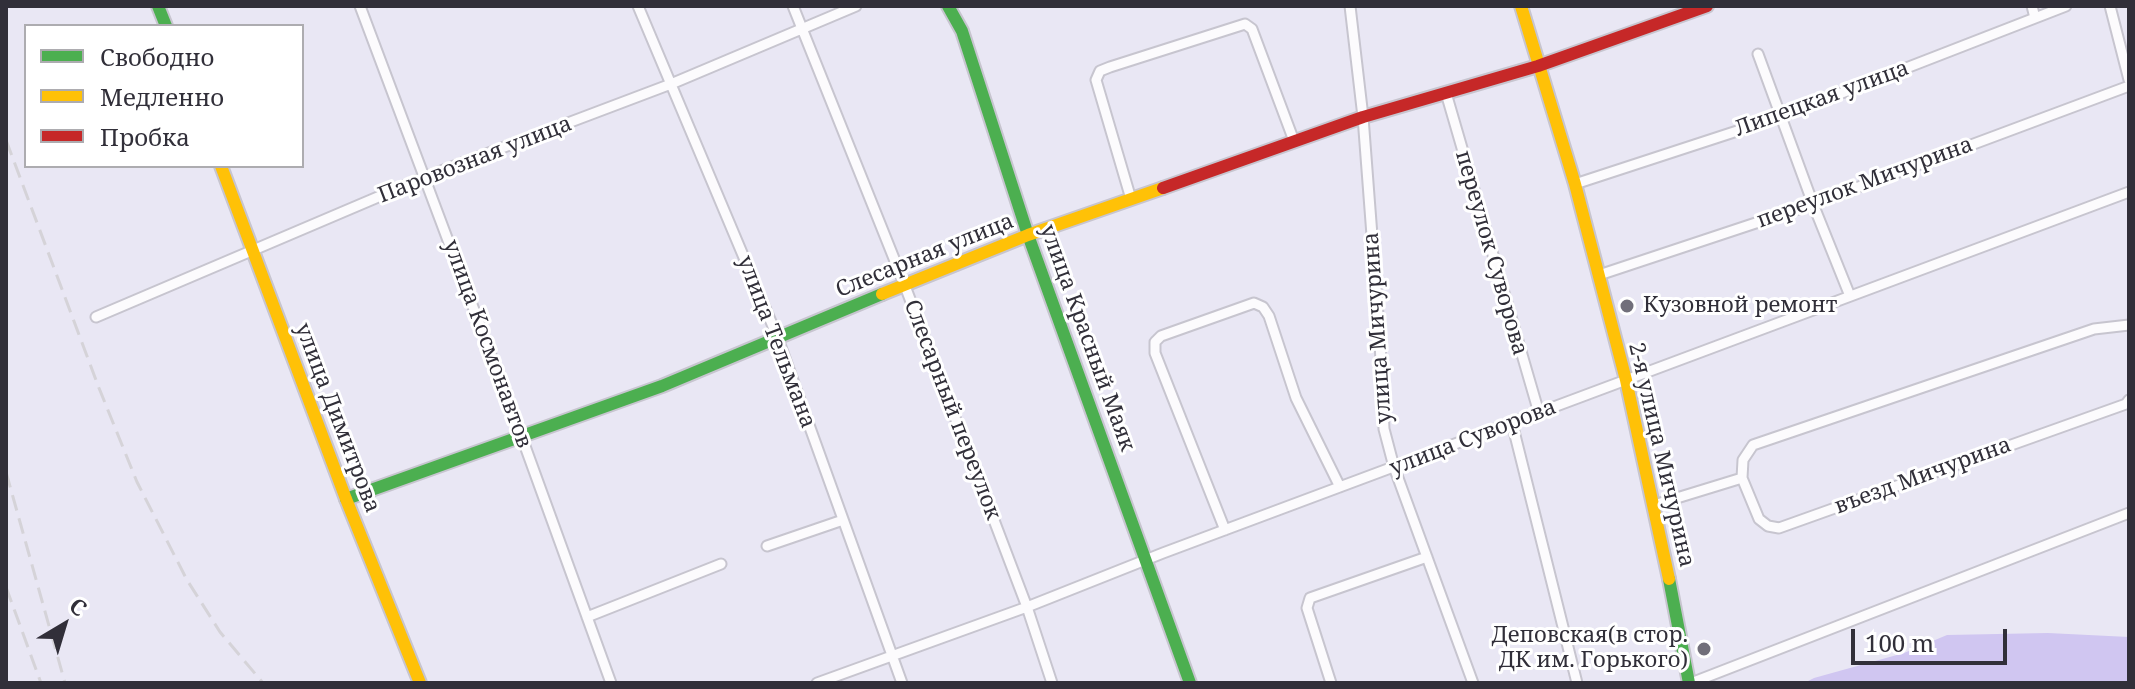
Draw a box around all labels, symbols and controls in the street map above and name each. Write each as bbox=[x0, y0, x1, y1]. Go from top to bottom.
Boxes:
legend bbox=[24, 24, 304, 168]
text: Свободно bbox=[100, 40, 214, 73]
street label: Липецкая улица bbox=[1731, 55, 1913, 143]
text: Медленно bbox=[100, 80, 224, 113]
street label: Паровозная улица bbox=[374, 111, 576, 209]
text: Пробка bbox=[100, 120, 190, 153]
street label: переулок Мичурина bbox=[1753, 132, 1977, 234]
street label: переулок Суворова bbox=[1449, 148, 1533, 358]
street label: Слесарная улица bbox=[832, 208, 1018, 304]
street label: улица Красный Маяк bbox=[1034, 221, 1140, 455]
street label: улица Мичурина bbox=[1358, 231, 1398, 425]
street label: улица Космонавтов bbox=[437, 236, 537, 452]
street label: улица Тельмана bbox=[731, 252, 821, 432]
place label: Кузовной ремонт bbox=[1643, 293, 1837, 319]
street label: Слесарный переулок bbox=[898, 296, 1006, 524]
marker: Кузовной ремонт bbox=[1618, 297, 1636, 315]
street label: улица Димитрова bbox=[289, 319, 385, 517]
street label: 2-я улица Мичурина bbox=[1622, 340, 1700, 570]
street label: улица Суворова bbox=[1386, 394, 1560, 482]
street label: въезд Мичурина bbox=[1831, 432, 2015, 520]
north arrow bbox=[24, 585, 104, 665]
text: С bbox=[64, 590, 94, 622]
scale bar bbox=[1855, 613, 2011, 663]
place label: Деповская(в стор. ДК им. Горького) bbox=[1491, 623, 1688, 674]
text: 100 m bbox=[1865, 626, 1934, 659]
marker: Деповская(в стор. ДК им. Горького) bbox=[1695, 640, 1713, 658]

